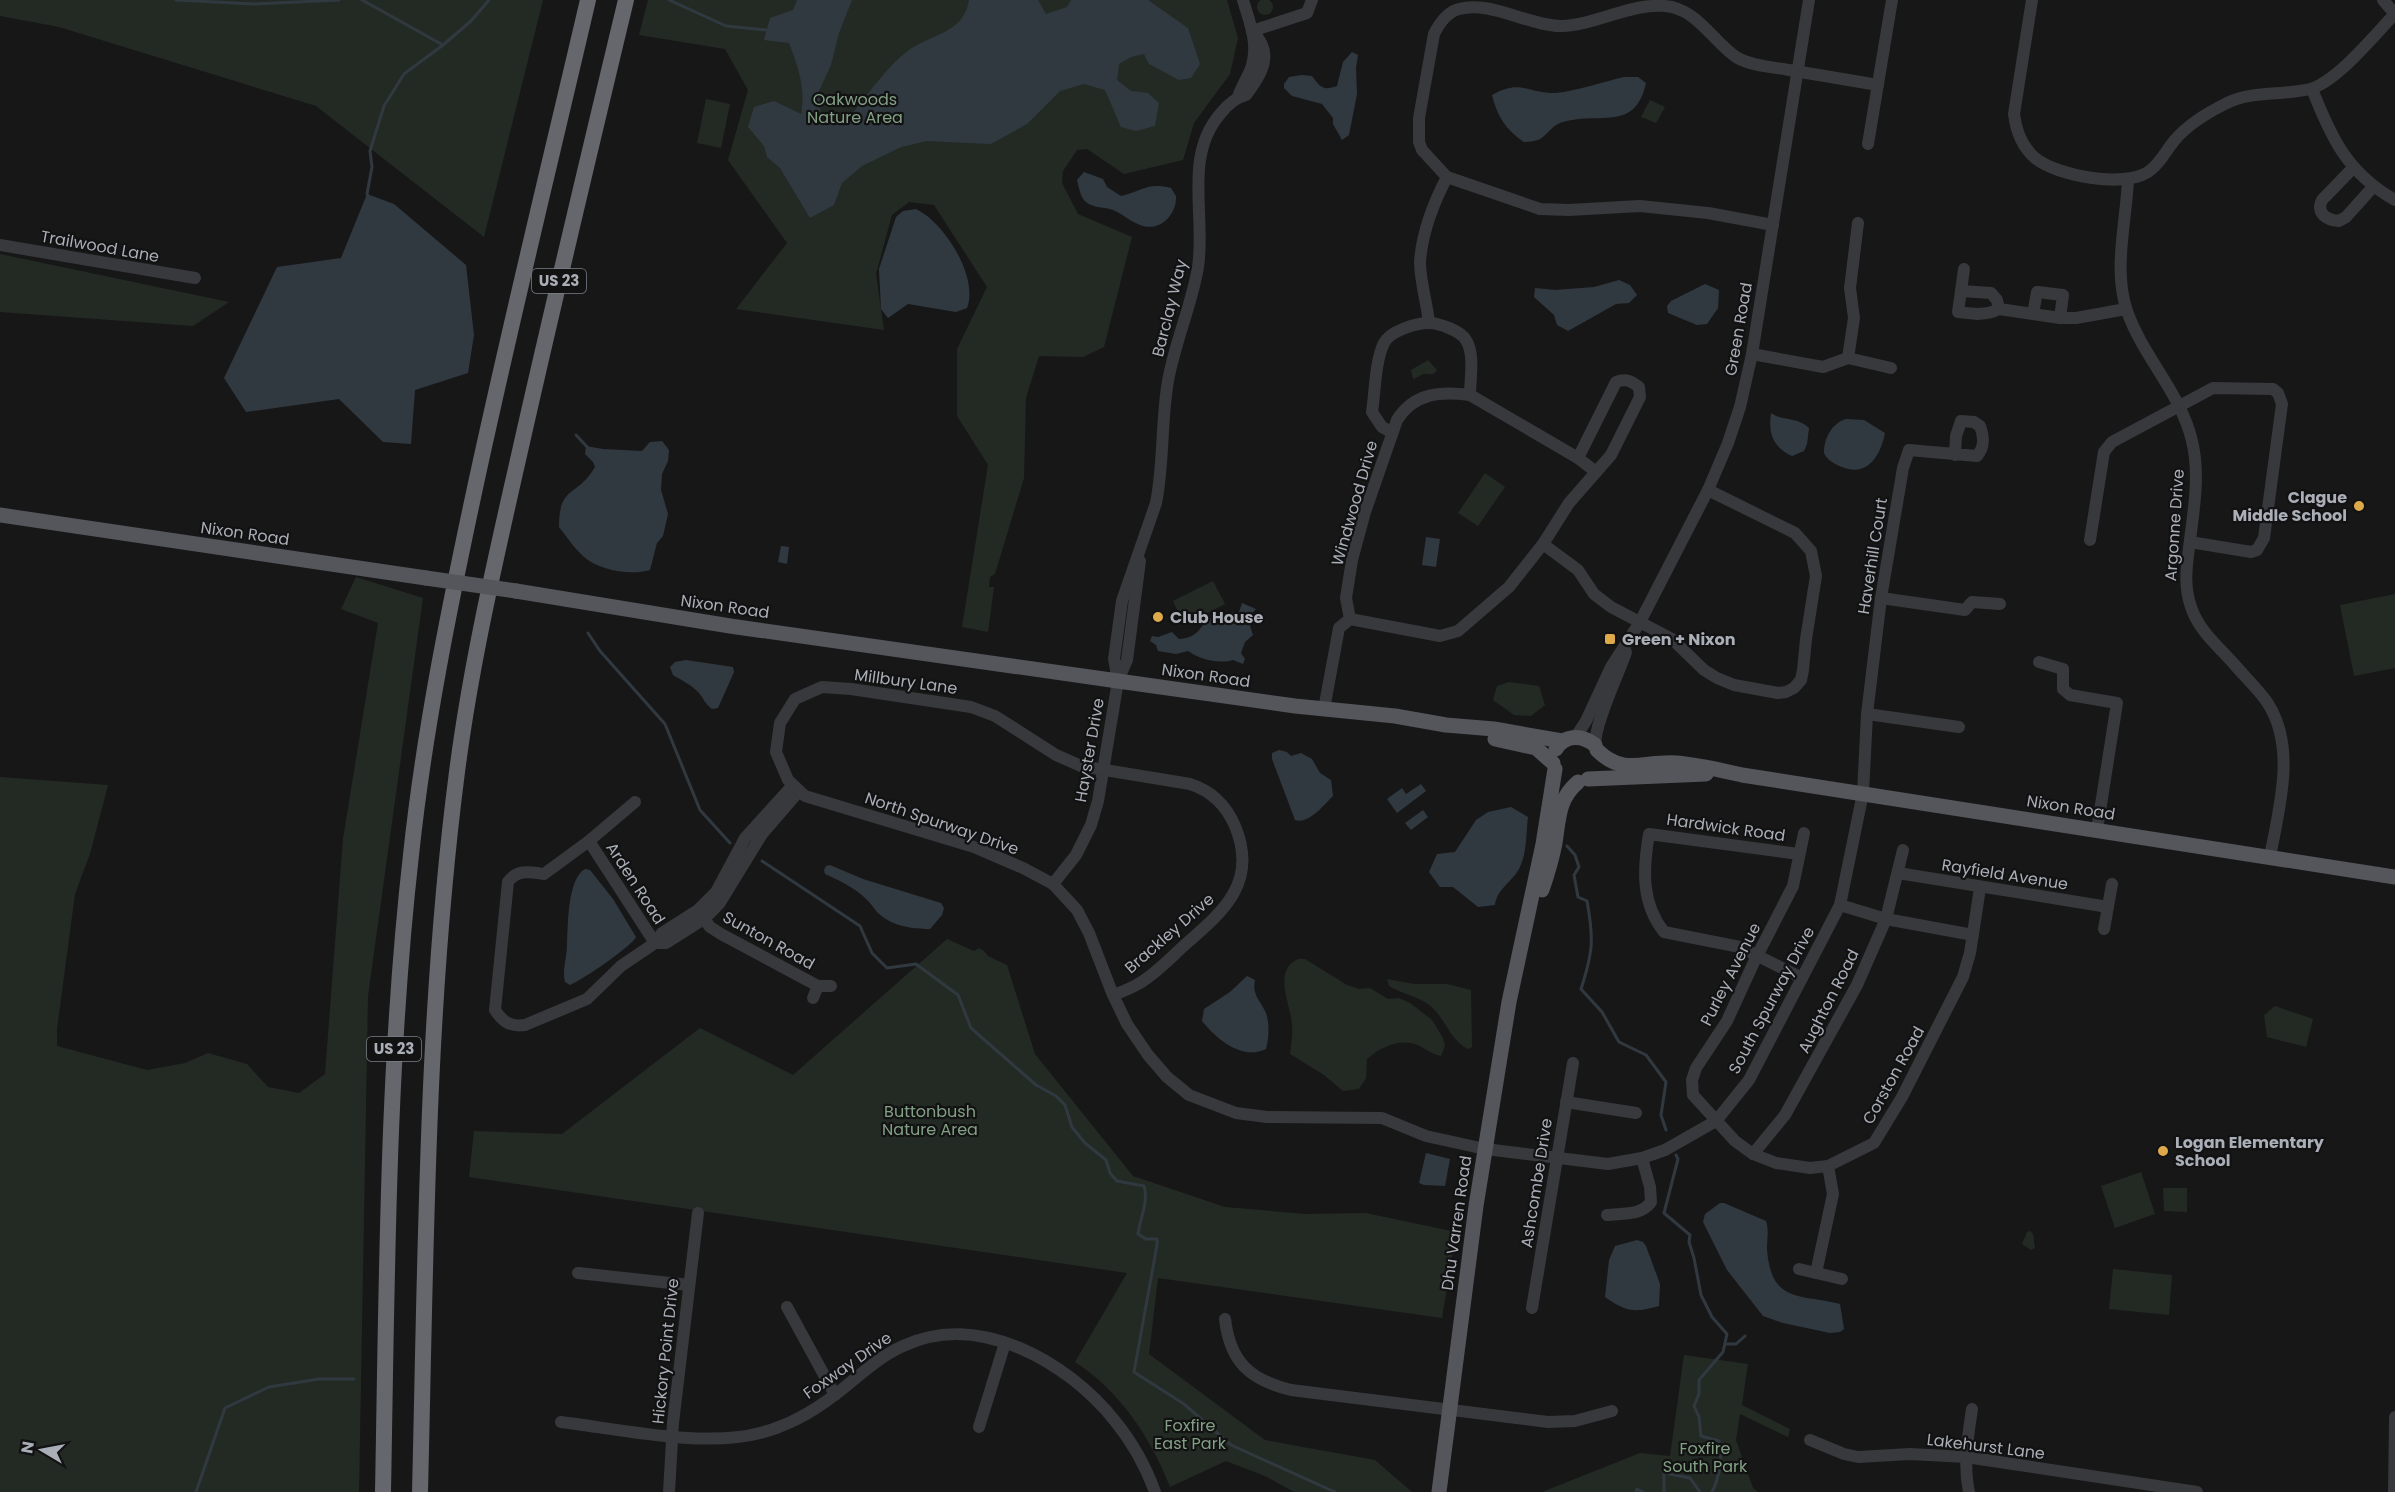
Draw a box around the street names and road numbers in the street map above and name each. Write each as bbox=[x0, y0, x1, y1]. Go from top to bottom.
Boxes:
street label: Trailwood Lane bbox=[39, 225, 161, 268]
street label: Barclay Way bbox=[1146, 257, 1193, 359]
road number: US 23 bbox=[532, 269, 586, 293]
street label: Green Road bbox=[1719, 281, 1758, 378]
street label: Windwood Drive bbox=[1326, 438, 1383, 569]
street label: Argonne Drive bbox=[2159, 468, 2190, 582]
street label: Haverhill Court bbox=[1852, 496, 1893, 616]
street label: Nixon Road bbox=[199, 516, 291, 551]
street label: Nixon Road bbox=[679, 589, 771, 624]
street label: Nixon Road bbox=[1160, 658, 1252, 693]
street label: Millbury Lane bbox=[853, 663, 959, 700]
street label: Hayster Drive bbox=[1069, 696, 1110, 804]
street label: North Spurway Drive bbox=[862, 786, 1022, 861]
street label: Nixon Road bbox=[2025, 789, 2117, 826]
street label: Hardwick Road bbox=[1665, 808, 1787, 847]
street label: Arden Road bbox=[600, 838, 671, 929]
street label: Rayfield Avenue bbox=[1940, 853, 2070, 896]
street label: Brackley Drive bbox=[1120, 888, 1219, 979]
street label: Sunton Road bbox=[719, 906, 819, 975]
street label: Purley Avenue bbox=[1695, 919, 1766, 1030]
street label: South Spurway Drive bbox=[1723, 922, 1820, 1078]
street label: Aughton Road bbox=[1792, 945, 1865, 1057]
street label: Corston Road bbox=[1857, 1022, 1930, 1129]
road number: US 23 bbox=[367, 1037, 421, 1061]
street label: Ashcombe Drive bbox=[1515, 1117, 1558, 1250]
street label: Dhu Varren Road bbox=[1436, 1154, 1477, 1292]
street label: Hickory Point Drive bbox=[646, 1277, 685, 1425]
street label: Foxway Drive bbox=[798, 1326, 896, 1404]
street label: Lakehurst Lane bbox=[1926, 1428, 2046, 1465]

